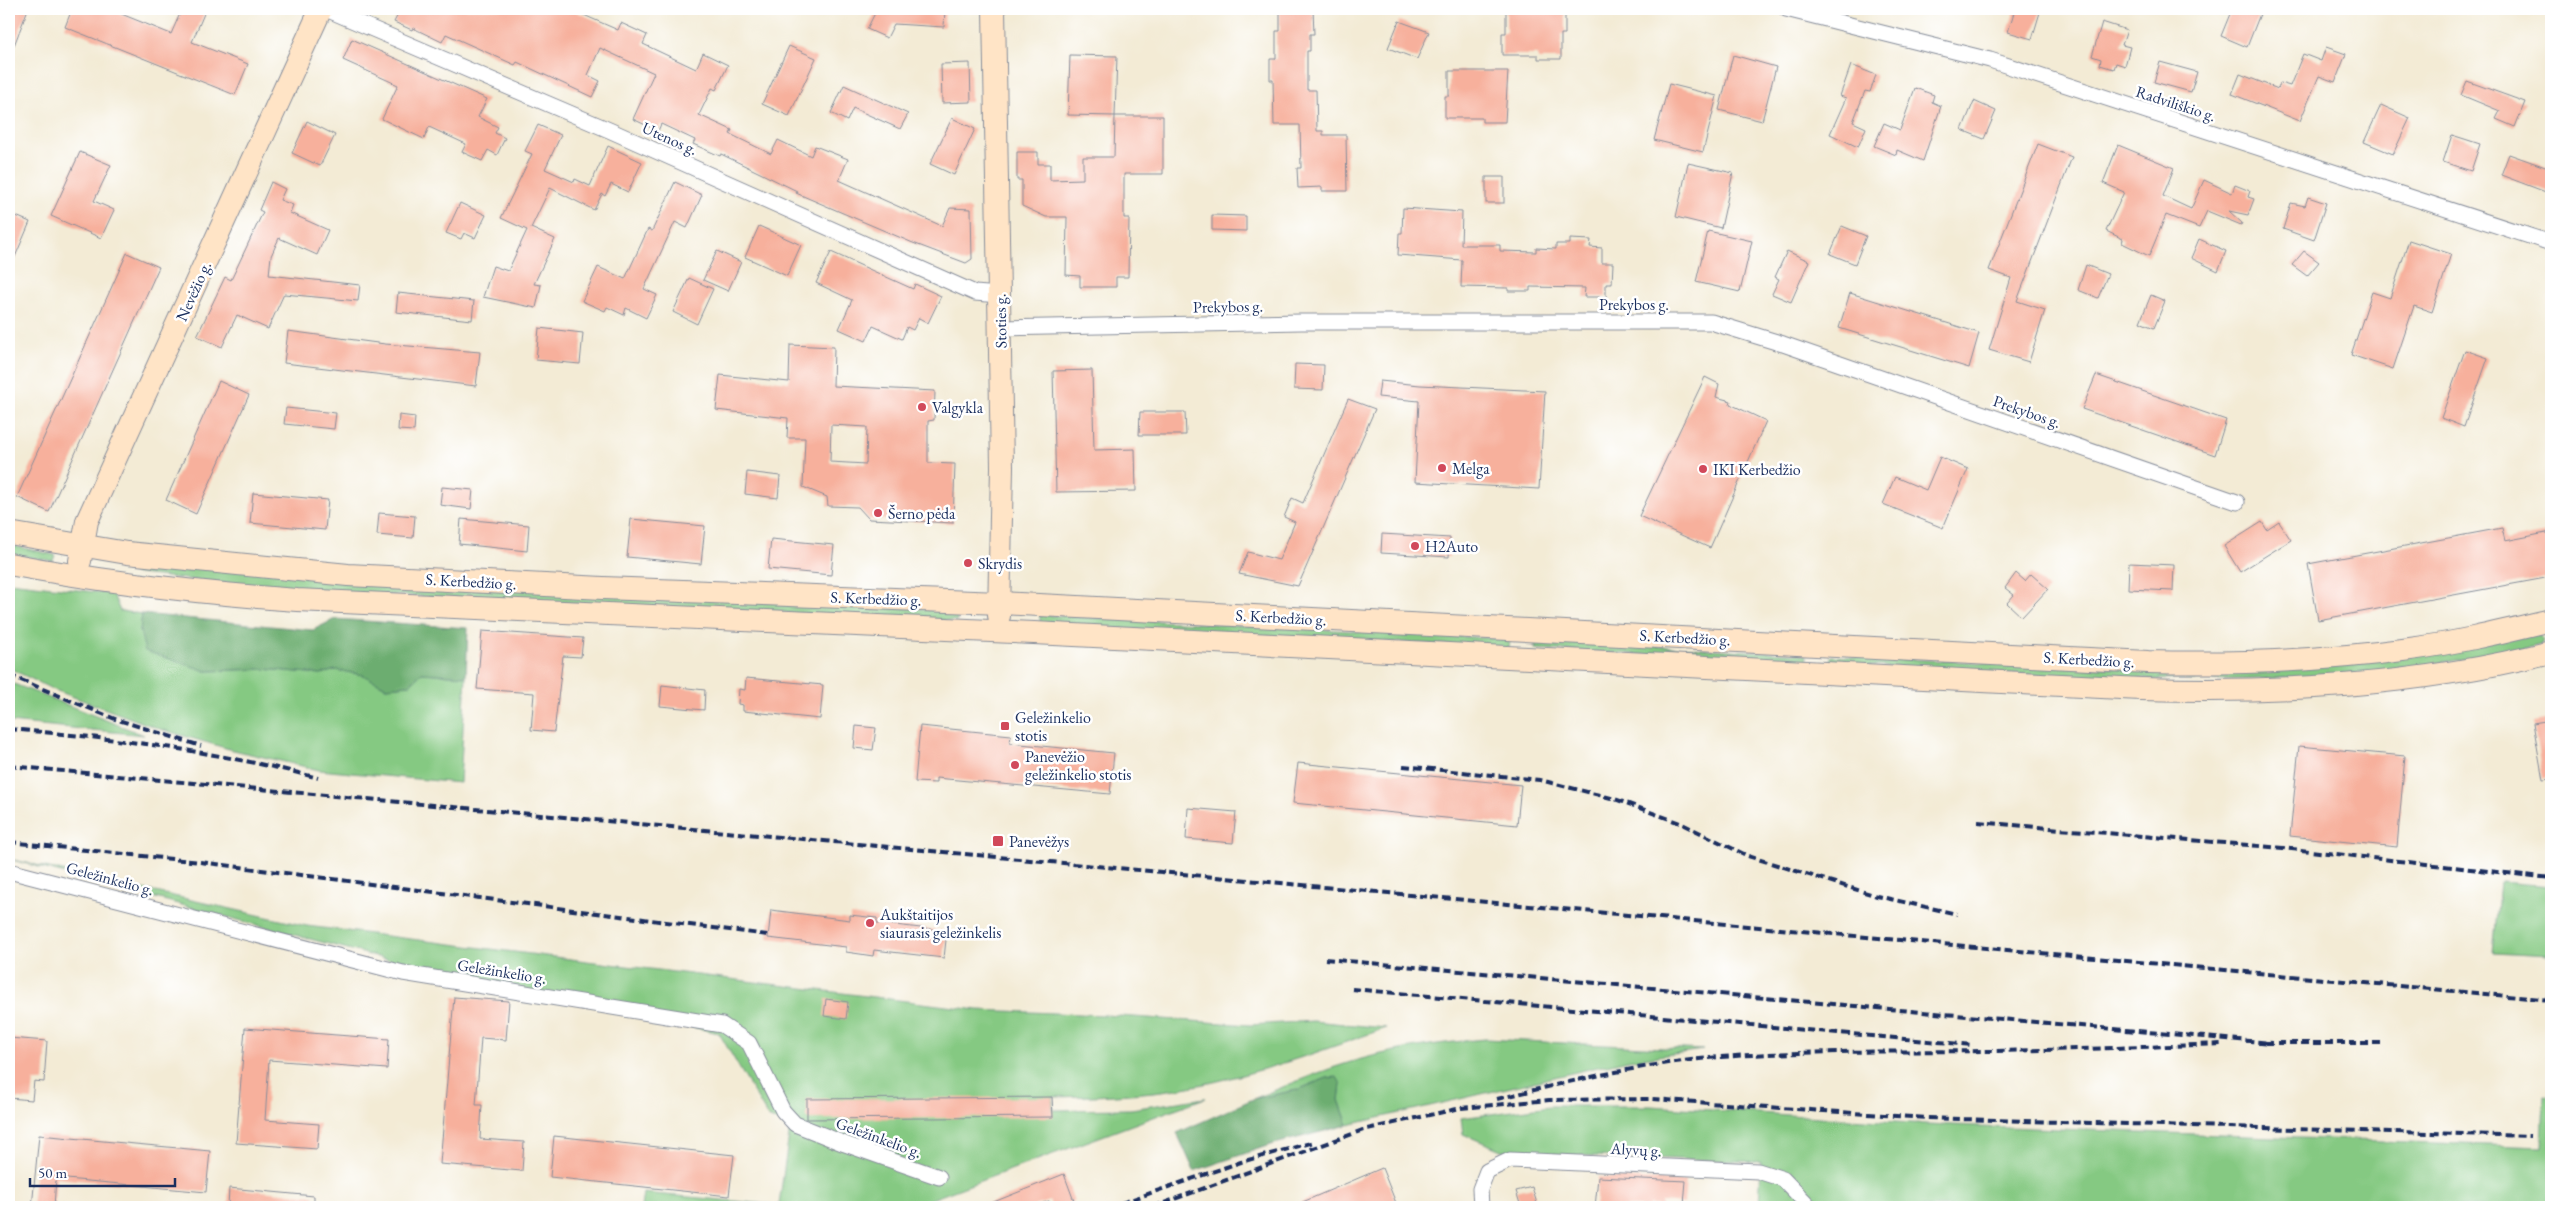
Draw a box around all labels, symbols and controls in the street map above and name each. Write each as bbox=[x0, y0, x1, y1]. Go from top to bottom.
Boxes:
street label: Radviliškio g. bbox=[2133, 81, 2219, 126]
street label: Utenos g. bbox=[639, 117, 701, 160]
street label: Nevėžio g. bbox=[171, 258, 216, 324]
street label: Stoties g. bbox=[990, 294, 1011, 348]
street label: Prekybos g. bbox=[1599, 294, 1669, 315]
street label: Prekybos g. bbox=[1193, 295, 1263, 318]
street label: Prekybos g. bbox=[1990, 390, 2063, 433]
place label: Valgykla bbox=[932, 397, 984, 418]
marker: Valgykla bbox=[916, 401, 928, 413]
place label: Melga bbox=[1452, 458, 1490, 479]
place label: IKI Kerbedžio bbox=[1713, 459, 1801, 480]
marker: Melga bbox=[1436, 462, 1448, 474]
marker: IKI Kerbedžio bbox=[1697, 463, 1709, 475]
place label: Šerno pėda bbox=[888, 503, 956, 524]
marker: Šerno pėda bbox=[872, 507, 884, 519]
place label: H2Auto bbox=[1425, 536, 1478, 557]
marker: H2Auto bbox=[1409, 540, 1421, 552]
place label: Skrydis bbox=[978, 553, 1022, 574]
marker: Skrydis bbox=[962, 557, 974, 569]
street label: S. Kerbedžio g. bbox=[425, 569, 517, 594]
street label: S. Kerbedžio g. bbox=[830, 586, 922, 611]
street label: S. Kerbedžio g. bbox=[1235, 605, 1327, 630]
street label: S. Kerbedžio g. bbox=[1639, 625, 1731, 650]
street label: S. Kerbedžio g. bbox=[2043, 647, 2135, 672]
place label: Geležinkelio stotis bbox=[1015, 707, 1091, 746]
marker: Geležinkelio stotis bbox=[999, 720, 1011, 732]
place label: Panevėžio geležinkelio stotis bbox=[1025, 746, 1132, 785]
marker: Panevėžio geležinkelio stotis bbox=[1009, 759, 1021, 771]
place label: Panevėžys bbox=[1009, 831, 1069, 852]
marker: Panevėžys bbox=[991, 834, 1005, 848]
street label: Geležinkelio g. bbox=[64, 857, 156, 900]
place label: Aukštaitijos siaurasis geležinkelis bbox=[879, 904, 1001, 943]
marker: Aukštaitijos siaurasis geležinkelis bbox=[864, 917, 876, 929]
street label: Geležinkelio g. bbox=[456, 954, 548, 989]
street label: Geležinkelio g. bbox=[833, 1112, 925, 1163]
street label: Alyvų g. bbox=[1609, 1138, 1662, 1161]
scale bar bbox=[30, 1156, 175, 1188]
text: 50 m bbox=[38, 1163, 67, 1182]

